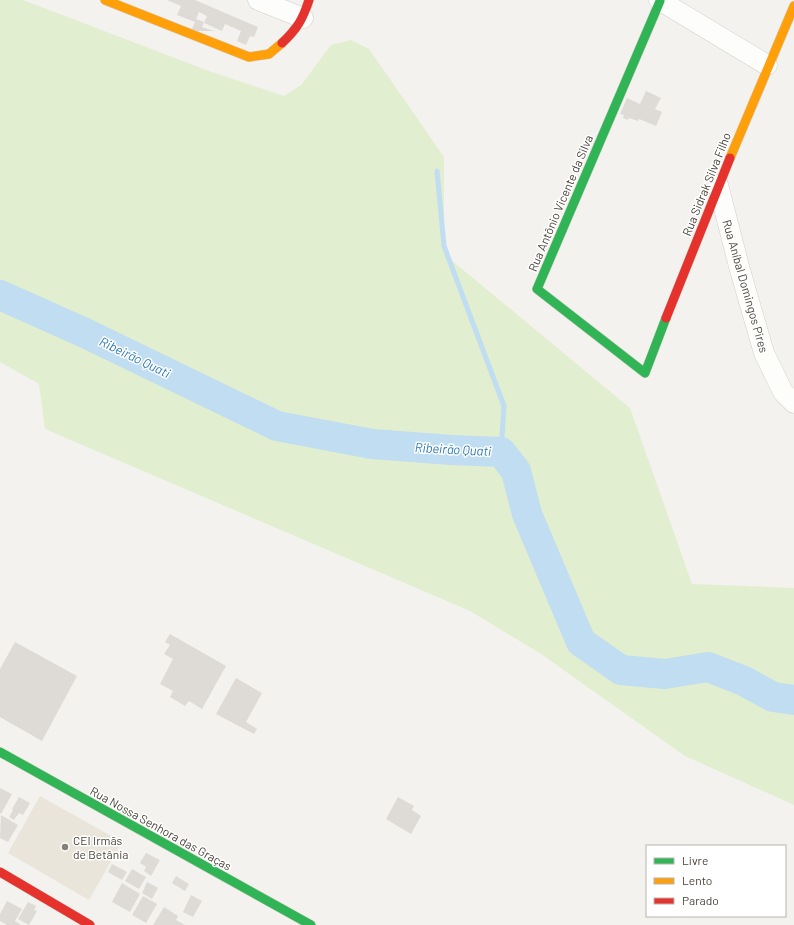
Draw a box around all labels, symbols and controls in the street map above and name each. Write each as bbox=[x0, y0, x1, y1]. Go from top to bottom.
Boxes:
street label: Rua Sidrak Silva Filho bbox=[679, 130, 733, 238]
street label: Rua Antônio Vicente da Silva bbox=[525, 133, 595, 273]
street label: Rua Aníbal Domingos Pires bbox=[720, 218, 772, 354]
water label: Ribeirão Quati bbox=[97, 333, 174, 381]
water label: Ribeirão Quati bbox=[414, 439, 492, 459]
street label: Rua Nossa Senhora das Graças bbox=[88, 783, 234, 873]
place label: CEI Irmãs de Betânia bbox=[73, 833, 128, 861]
marker: CEI Irmãs de Betânia bbox=[60, 842, 70, 852]
legend bbox=[646, 845, 786, 917]
text: Livre bbox=[682, 853, 708, 867]
text: Lento bbox=[682, 873, 712, 887]
text: Parado bbox=[682, 893, 719, 907]

